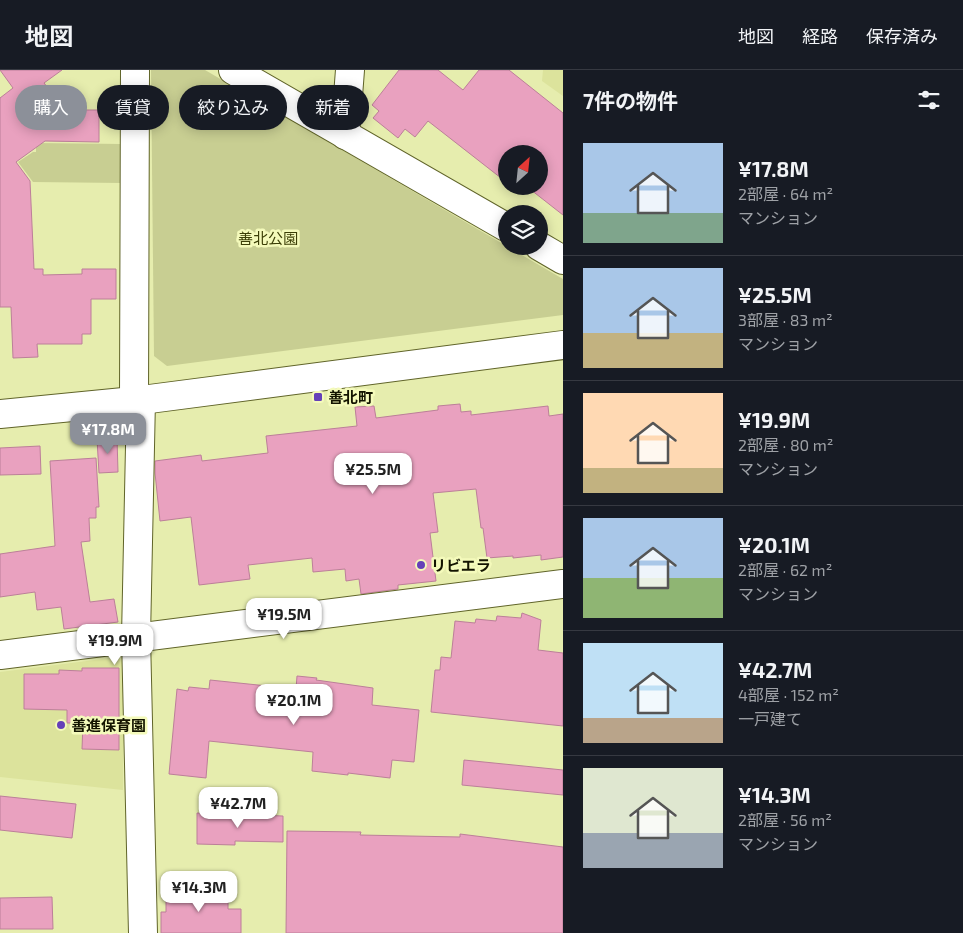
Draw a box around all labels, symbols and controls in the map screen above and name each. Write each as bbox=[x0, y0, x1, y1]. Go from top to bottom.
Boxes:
text: 地図 bbox=[25, 21, 73, 50]
text: 地図 bbox=[738, 25, 774, 47]
text: 経路 bbox=[802, 25, 838, 47]
text: 保存済み bbox=[866, 25, 938, 47]
chip: 購入 bbox=[15, 85, 87, 130]
chip: 賃貸 bbox=[97, 85, 169, 130]
chip: 絞り込み bbox=[179, 85, 287, 130]
chip: 新着 bbox=[297, 85, 369, 130]
icon: filters bbox=[915, 86, 943, 114]
text: 7件の物件 bbox=[583, 88, 678, 113]
north arrow bbox=[498, 145, 548, 195]
map controls bbox=[498, 145, 548, 255]
text: ¥17.8M bbox=[738, 156, 809, 181]
icon: home bbox=[623, 163, 683, 223]
text: 2部屋 · 64 m² bbox=[738, 184, 833, 203]
button: layers bbox=[498, 205, 548, 255]
text: マンション bbox=[738, 208, 818, 227]
park label: 善北公園 bbox=[238, 229, 298, 247]
text: ¥25.5M bbox=[738, 282, 812, 307]
icon: home bbox=[623, 288, 683, 348]
text: 3部屋 · 83 m² bbox=[738, 310, 833, 329]
text: マンション bbox=[738, 334, 818, 353]
place label: 善北町 bbox=[328, 388, 373, 406]
marker: 善北町 bbox=[312, 391, 324, 403]
text: ¥19.9M bbox=[738, 407, 810, 432]
pin: ¥17.8M bbox=[67, 412, 149, 455]
icon: home bbox=[623, 413, 683, 473]
text: ¥17.8M bbox=[81, 419, 135, 438]
text: 2部屋 · 80 m² bbox=[738, 435, 833, 454]
pin: ¥25.5M bbox=[332, 452, 414, 495]
text: ¥25.5M bbox=[345, 459, 401, 478]
text: マンション bbox=[738, 459, 818, 478]
text: ¥20.1M bbox=[738, 532, 810, 557]
icon: home bbox=[623, 538, 683, 598]
place label: リビエラ bbox=[431, 556, 491, 574]
marker: リビエラ bbox=[415, 559, 427, 571]
text: 2部屋 · 62 m² bbox=[738, 560, 832, 579]
text: マンション bbox=[738, 584, 818, 603]
pin: ¥19.5M bbox=[243, 598, 325, 640]
text: ¥19.5M bbox=[257, 604, 311, 623]
pin: ¥19.9M bbox=[74, 624, 156, 666]
text: ¥19.9M bbox=[88, 630, 142, 649]
text: ¥42.7M bbox=[738, 657, 812, 682]
icon: home bbox=[623, 663, 683, 723]
pin: ¥20.1M bbox=[253, 684, 335, 726]
text: 4部屋 · 152 m² bbox=[738, 685, 839, 704]
text: ¥20.1M bbox=[267, 690, 321, 709]
text: 一戸建て bbox=[738, 709, 802, 728]
place label: 善進保育園 bbox=[71, 716, 146, 734]
marker: 善進保育園 bbox=[55, 719, 67, 731]
text: ¥14.3M bbox=[738, 782, 811, 807]
pin: ¥42.7M bbox=[197, 786, 279, 829]
icon: home bbox=[623, 788, 683, 848]
text: ¥42.7M bbox=[210, 793, 266, 812]
text: 2部屋 · 56 m² bbox=[738, 810, 832, 829]
text: マンション bbox=[738, 834, 818, 853]
pin: ¥14.3M bbox=[158, 870, 240, 913]
text: ¥14.3M bbox=[171, 877, 227, 896]

